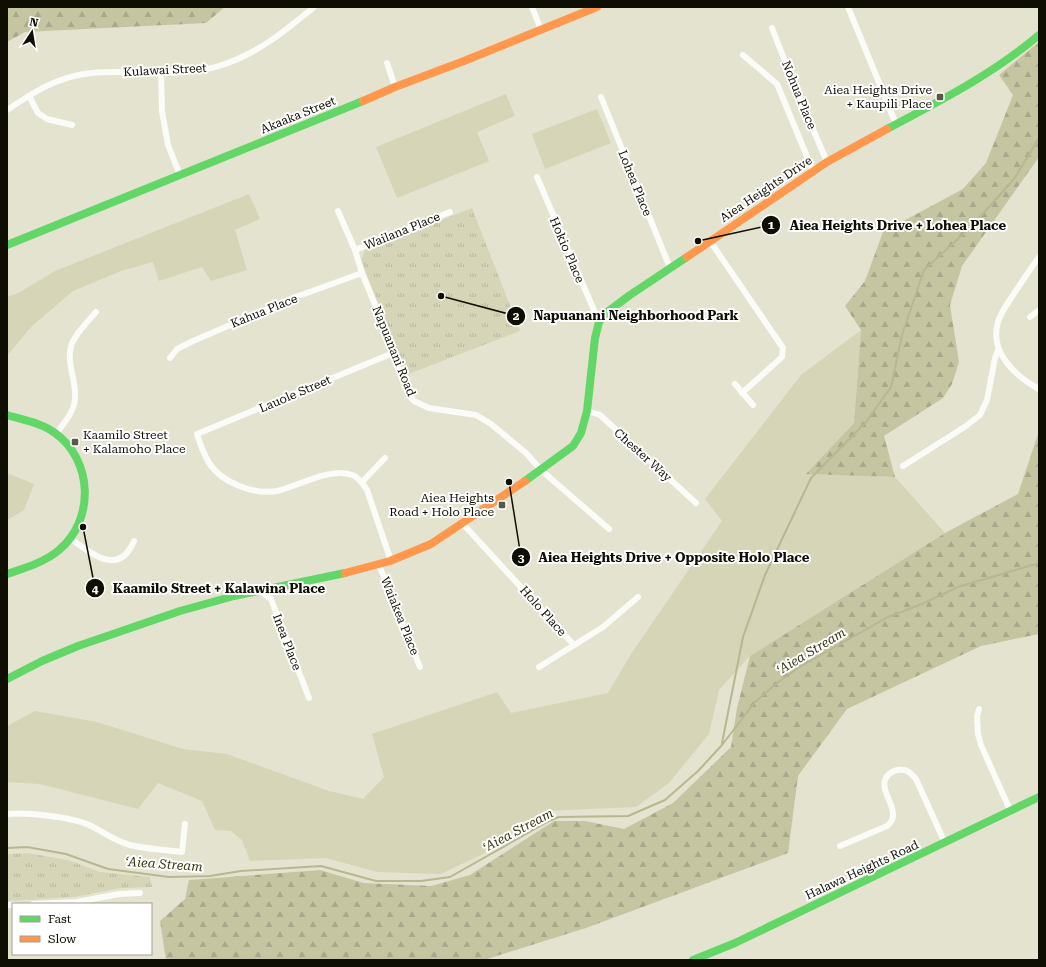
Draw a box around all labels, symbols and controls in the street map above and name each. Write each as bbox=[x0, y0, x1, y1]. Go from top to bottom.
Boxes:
north arrow bbox=[12, 12, 52, 52]
text: N bbox=[28, 15, 40, 30]
street label: Nohua Place bbox=[779, 59, 819, 132]
street label: Kulawai Street bbox=[123, 61, 208, 79]
place label: Aiea Heights Drive + Kaupili Place bbox=[824, 83, 932, 111]
marker: Aiea Heights Drive + Kaupili Place bbox=[935, 92, 945, 102]
street label: Akaaka Street bbox=[258, 93, 338, 136]
street label: Lohea Place bbox=[615, 148, 655, 218]
street label: Aiea Heights Drive bbox=[717, 153, 815, 225]
street label: Wailana Place bbox=[362, 209, 442, 253]
callout: Aiea Heights Drive + Lohea Place bbox=[761, 212, 1014, 237]
street label: Hokio Place bbox=[547, 215, 587, 285]
text: 1 bbox=[768, 218, 775, 232]
text: Aiea Heights Drive + Lohea Place bbox=[790, 218, 1007, 233]
street label: Kahua Place bbox=[229, 291, 300, 331]
callout: Napuanani Neighborhood Park bbox=[506, 303, 747, 328]
street label: Napuanani Road bbox=[370, 304, 419, 398]
text: Napuanani Neighborhood Park bbox=[533, 308, 739, 323]
text: 2 bbox=[513, 309, 520, 323]
street label: Lauole Street bbox=[257, 372, 333, 415]
street label: Chester Way bbox=[611, 426, 675, 485]
place label: Kaamilo Street + Kalamoho Place bbox=[83, 428, 186, 456]
marker: Kaamilo Street + Kalamoho Place bbox=[70, 437, 80, 447]
place label: Aiea Heights Road + Holo Place bbox=[389, 491, 494, 519]
marker: Aiea Heights Road + Holo Place bbox=[497, 500, 507, 510]
callout: Aiea Heights Drive + Opposite Holo Place bbox=[511, 545, 818, 570]
text: Aiea Heights Drive + Opposite Holo Place bbox=[539, 550, 810, 565]
text: 3 bbox=[518, 551, 525, 565]
street label: Waiakea Place bbox=[378, 575, 422, 657]
callout: Kaamilo Street + Kalawina Place bbox=[85, 576, 334, 601]
text: Kaamilo Street + Kalawina Place bbox=[113, 581, 326, 596]
text: 4 bbox=[92, 582, 99, 596]
street label: Holo Place bbox=[517, 583, 569, 639]
street label: Inea Place bbox=[270, 612, 304, 673]
water label: ʻAiea Stream bbox=[774, 625, 848, 677]
water label: ʻAiea Stream bbox=[480, 805, 556, 855]
street label: Halawa Heights Road bbox=[803, 837, 921, 902]
water label: ʻAiea Stream bbox=[125, 854, 203, 874]
legend bbox=[12, 903, 152, 955]
text: Fast bbox=[48, 912, 72, 926]
text: Slow bbox=[48, 932, 76, 946]

